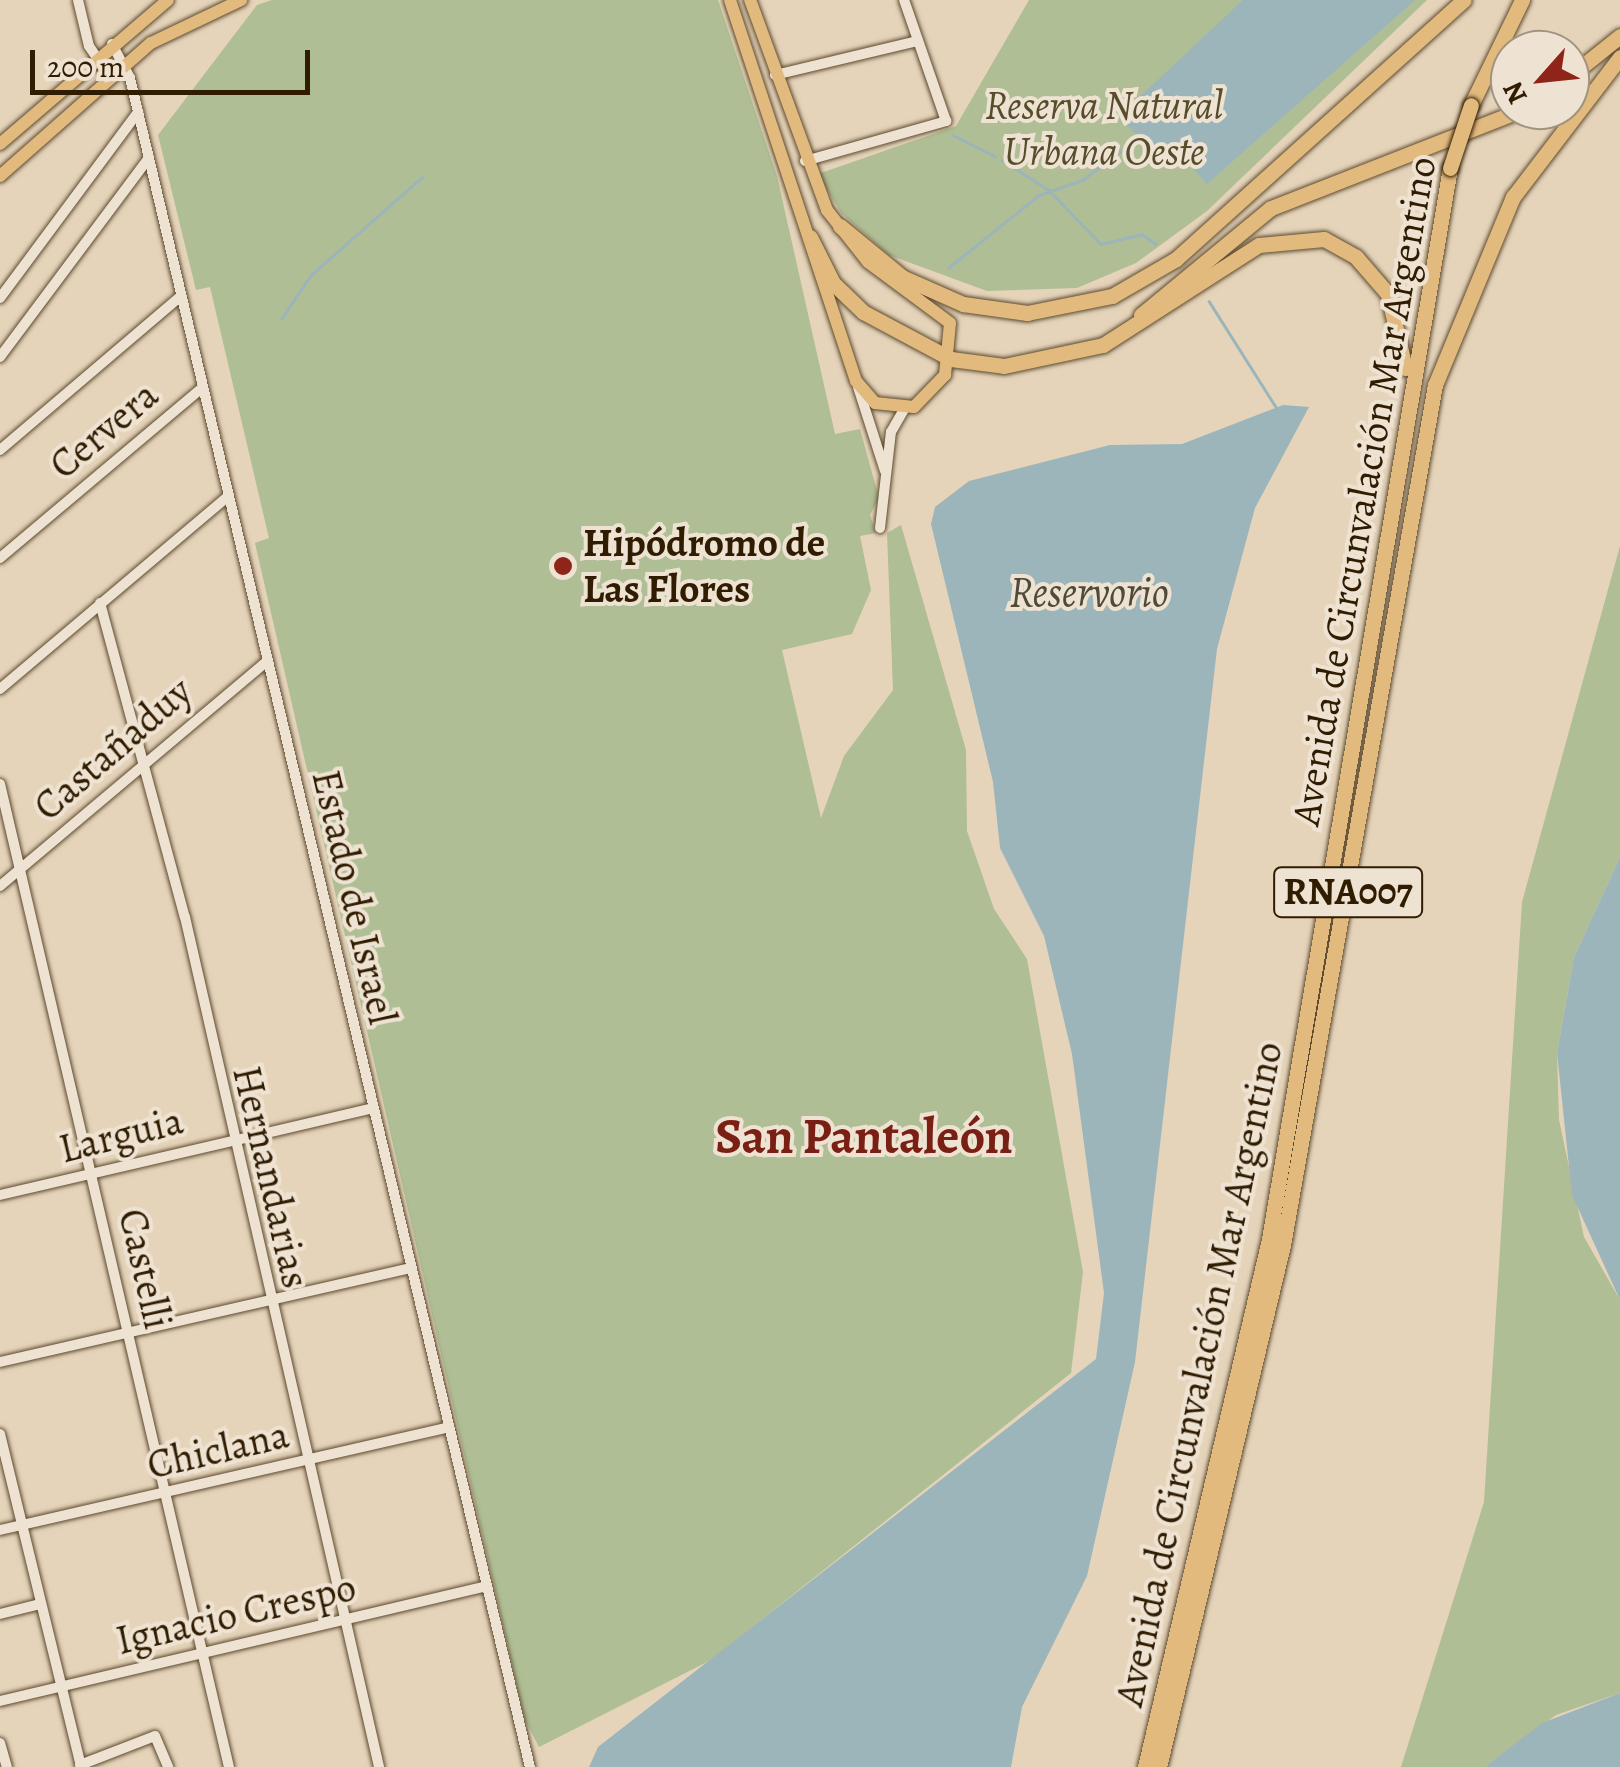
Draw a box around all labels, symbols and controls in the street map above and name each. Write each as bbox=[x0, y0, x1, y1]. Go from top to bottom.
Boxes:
scale bar bbox=[35, 30, 315, 92]
north arrow bbox=[1490, 30, 1590, 130]
text: 200 m bbox=[47, 47, 124, 87]
text: N bbox=[1493, 75, 1537, 110]
park label: Reserva Natural Urbana Oeste bbox=[985, 82, 1223, 176]
street label: Avenida de Circunvalación Mar Argentino bbox=[1281, 153, 1447, 829]
street label: Cervera bbox=[40, 371, 168, 489]
place label: Hipódromo de Las Flores bbox=[583, 519, 825, 613]
marker: Hipódromo de Las Flores bbox=[552, 555, 574, 577]
water label: Reservorio bbox=[1009, 567, 1169, 617]
street label: Castañaduy bbox=[24, 667, 202, 831]
street label: Estado de Israel bbox=[301, 765, 407, 1029]
road number: RNA007 bbox=[1273, 859, 1423, 925]
street label: Avenida de Circunvalación Mar Argentino bbox=[1105, 1037, 1293, 1711]
street label: Hernandarias bbox=[222, 1061, 320, 1293]
street label: Larguia bbox=[54, 1096, 188, 1174]
district label: San Pantaleón bbox=[715, 1107, 1013, 1167]
street label: Castelli bbox=[108, 1204, 182, 1334]
street label: Chiclana bbox=[143, 1410, 293, 1490]
street label: Ignacio Crespo bbox=[111, 1563, 361, 1665]

